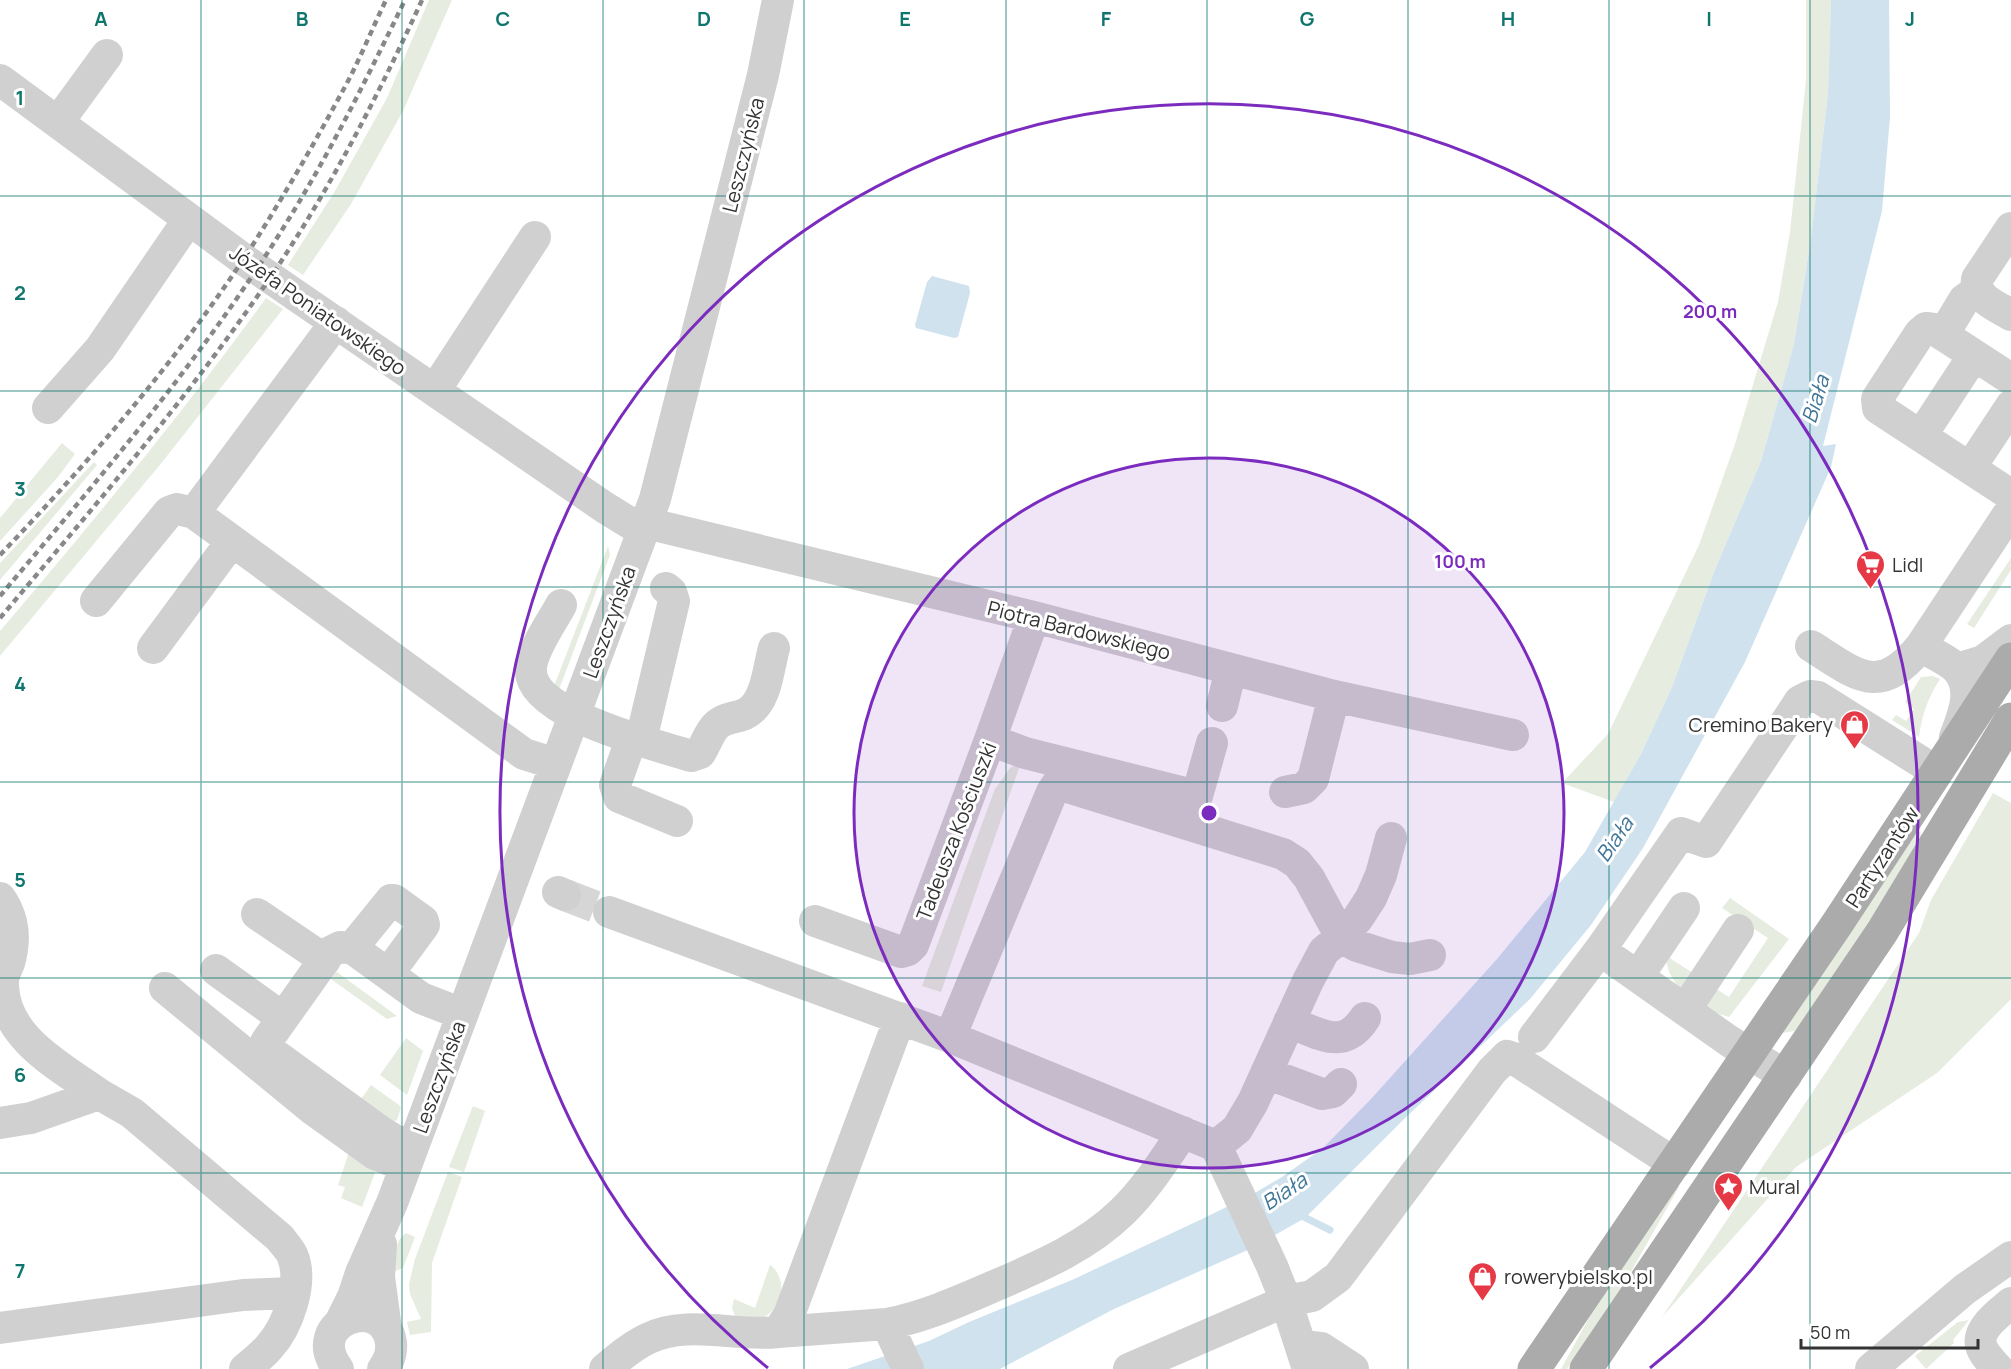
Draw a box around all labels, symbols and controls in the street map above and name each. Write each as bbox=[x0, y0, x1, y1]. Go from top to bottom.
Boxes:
text: A bbox=[94, 5, 108, 32]
text: B bbox=[296, 5, 309, 32]
text: C bbox=[496, 5, 510, 32]
text: D bbox=[697, 5, 711, 32]
text: E bbox=[899, 5, 911, 32]
text: F bbox=[1101, 5, 1112, 32]
text: G bbox=[1300, 5, 1315, 32]
text: H bbox=[1501, 5, 1515, 32]
text: I bbox=[1706, 5, 1712, 32]
text: J bbox=[1905, 5, 1915, 32]
text: 1 bbox=[16, 84, 24, 111]
street label: Leszczyńska bbox=[716, 95, 770, 215]
street label: Józefa Poniatowskiego bbox=[224, 239, 412, 381]
text: 2 bbox=[14, 279, 26, 306]
text: 200 m bbox=[1683, 299, 1737, 323]
water label: Biała bbox=[1795, 370, 1836, 426]
text: 3 bbox=[14, 475, 26, 502]
supermarket icon: Lidl bbox=[1855, 548, 1887, 590]
text: 100 m bbox=[1434, 549, 1486, 573]
place label: Lidl bbox=[1892, 551, 1923, 578]
street label: Leszczyńska bbox=[576, 562, 642, 682]
street label: Piotra Bardowskiego bbox=[985, 594, 1173, 666]
text: 4 bbox=[14, 670, 26, 697]
shop icon: Cremino Bakery bbox=[1838, 708, 1870, 750]
place label: Cremino Bakery bbox=[1689, 711, 1833, 738]
street label: Tadeusza Kościuszki bbox=[910, 738, 1002, 924]
street label: Partyzantów bbox=[1839, 801, 1925, 913]
centre of rings bbox=[1199, 803, 1219, 823]
water label: Biała bbox=[1589, 810, 1640, 867]
text: 5 bbox=[14, 866, 26, 893]
street label: Leszczyńska bbox=[406, 1017, 472, 1137]
text: 6 bbox=[14, 1061, 26, 1088]
water label: Biała bbox=[1256, 1165, 1313, 1216]
place icon: Mural bbox=[1712, 1170, 1744, 1212]
place label: Mural bbox=[1749, 1173, 1800, 1200]
text: 7 bbox=[15, 1257, 25, 1284]
shop icon: rowerybielsko.pl bbox=[1467, 1260, 1499, 1302]
place label: rowerybielsko.pl bbox=[1504, 1263, 1653, 1290]
scale bar bbox=[1801, 1312, 1978, 1350]
text: 50 m bbox=[1810, 1320, 1850, 1344]

